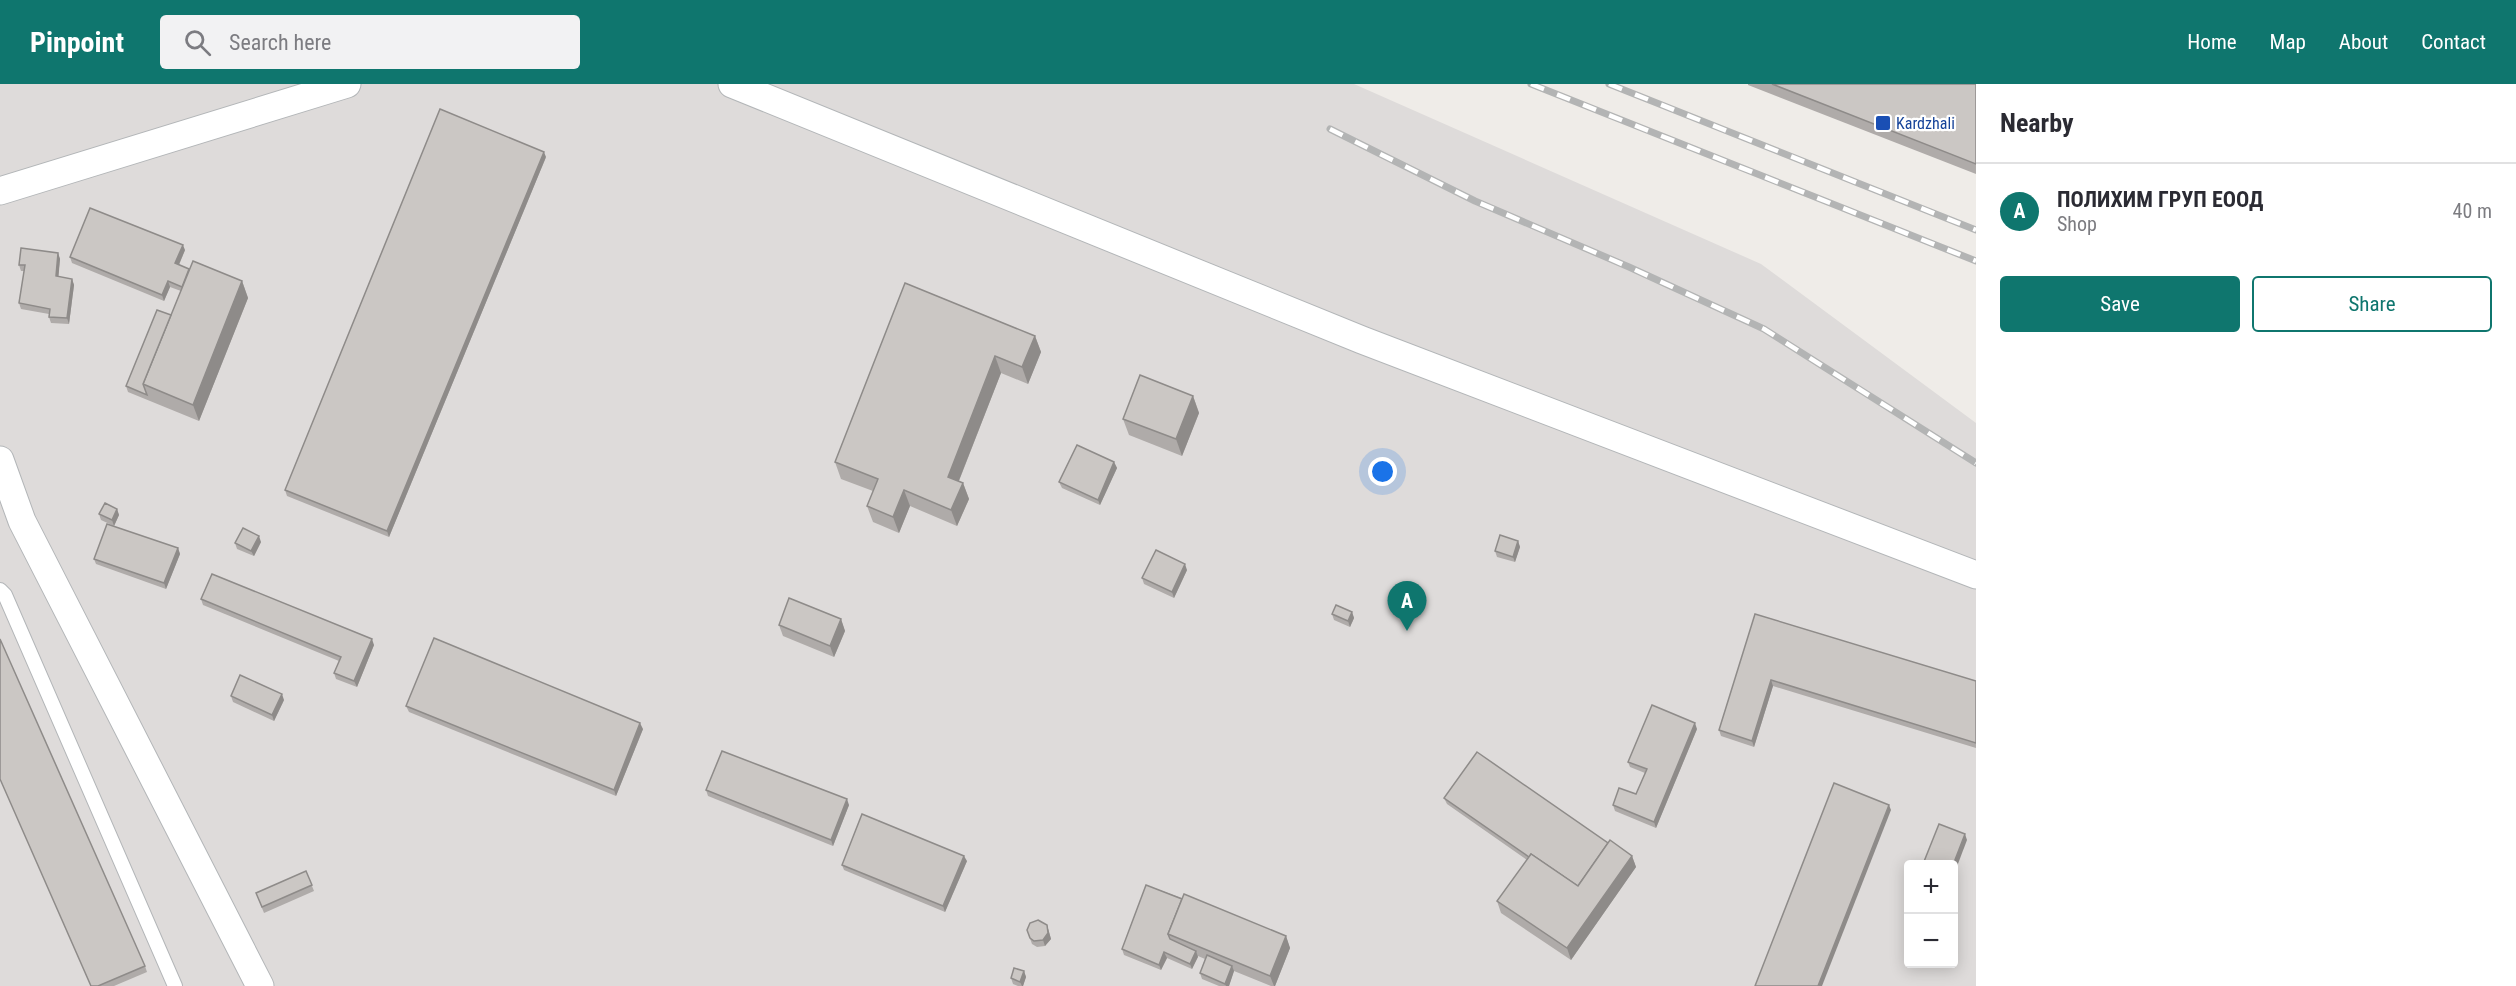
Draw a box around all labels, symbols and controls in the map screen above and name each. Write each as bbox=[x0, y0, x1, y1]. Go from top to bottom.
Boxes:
search box bbox=[160, 15, 580, 69]
text: Pinpoint bbox=[30, 26, 124, 59]
icon: search bbox=[181, 26, 214, 59]
text: Search here bbox=[229, 30, 331, 55]
text: Home bbox=[2187, 30, 2237, 54]
text: Map bbox=[2270, 30, 2306, 54]
text: About bbox=[2339, 30, 2388, 54]
text: Contact bbox=[2421, 30, 2486, 54]
text: Nearby bbox=[2000, 108, 2074, 138]
marker: Kardzhali bbox=[1874, 114, 1892, 132]
place label: Kardzhali bbox=[1896, 114, 1955, 133]
text: ПОЛИХИМ ГРУП ЕООД bbox=[2057, 187, 2263, 212]
text: A bbox=[2014, 199, 2025, 223]
text: 40 m bbox=[2453, 199, 2492, 223]
text: Shop bbox=[2057, 212, 2097, 236]
button: Save bbox=[2000, 276, 2240, 332]
button: Share bbox=[2252, 276, 2492, 332]
your location bbox=[1368, 457, 1397, 486]
pin: A bbox=[1388, 582, 1426, 631]
map controls bbox=[1904, 860, 1958, 968]
button: + bbox=[1904, 860, 1958, 914]
button: − bbox=[1904, 914, 1958, 968]

